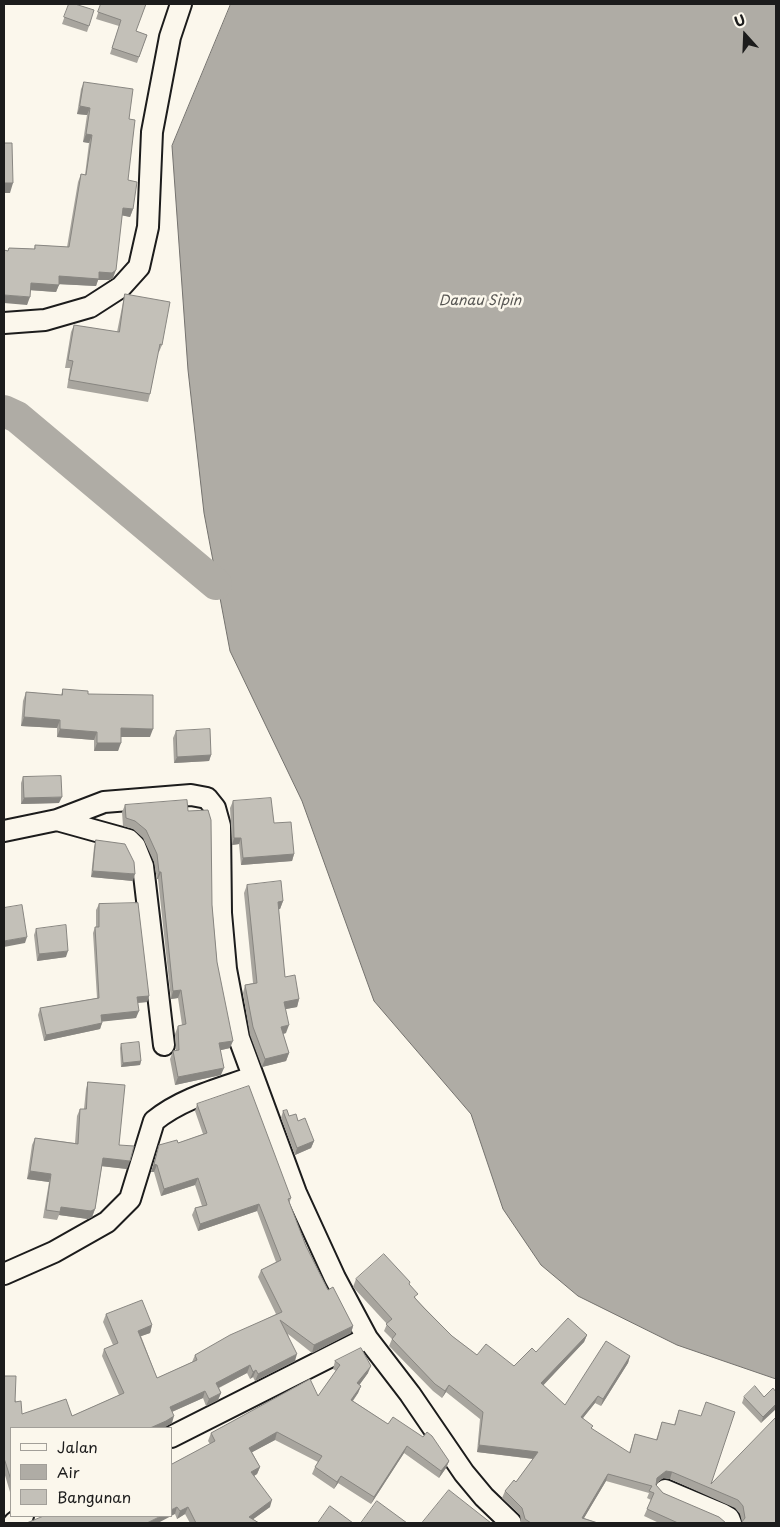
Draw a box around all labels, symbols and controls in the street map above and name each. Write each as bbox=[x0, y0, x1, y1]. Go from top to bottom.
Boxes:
text: U bbox=[731, 9, 748, 32]
north arrow bbox=[720, 10, 770, 60]
water label: Danau Sipin bbox=[439, 293, 521, 309]
legend bbox=[10, 1427, 172, 1517]
text: Jalan bbox=[57, 1435, 98, 1458]
text: Air bbox=[57, 1460, 79, 1483]
text: Bangunan bbox=[57, 1485, 131, 1508]

